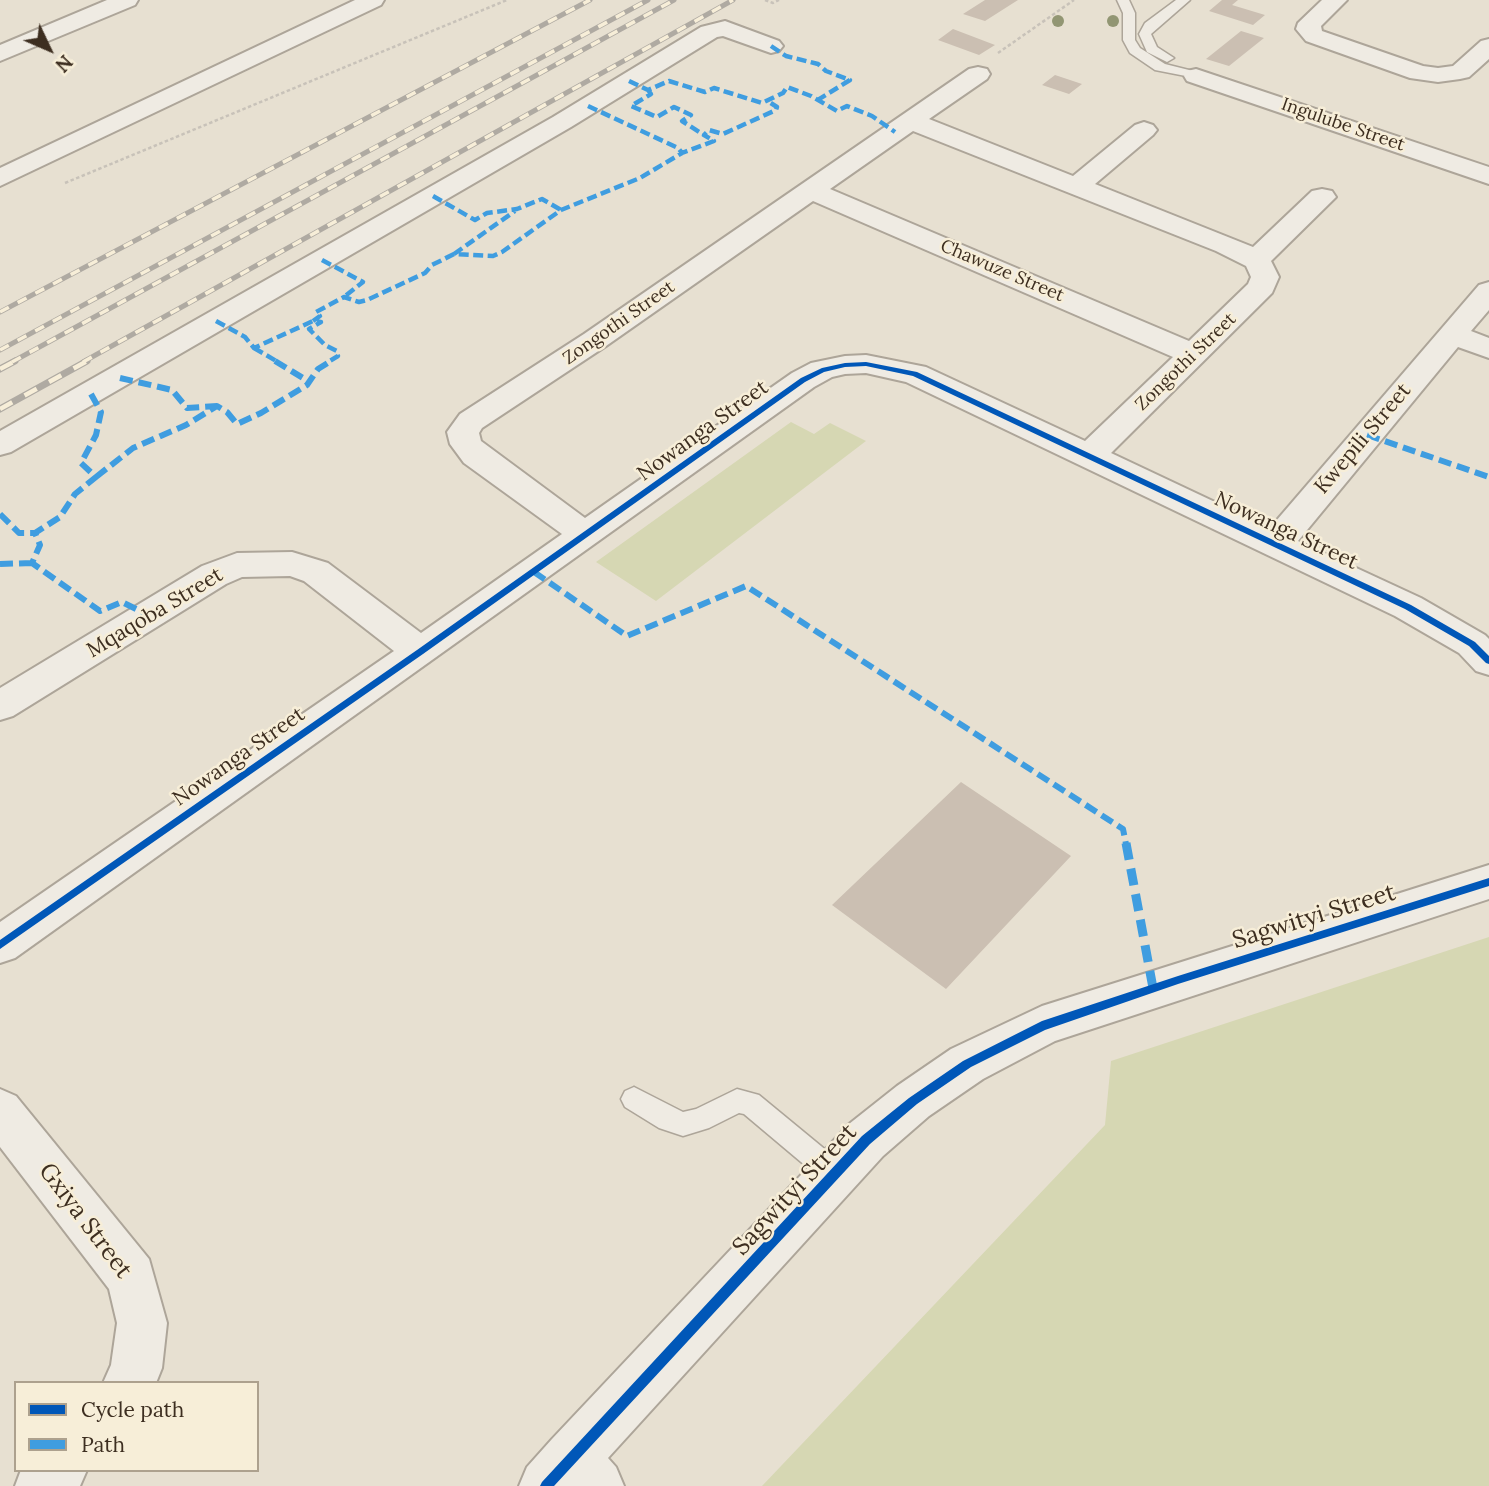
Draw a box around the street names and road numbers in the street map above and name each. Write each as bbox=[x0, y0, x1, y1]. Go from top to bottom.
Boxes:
street label: Ingulube Street bbox=[1278, 94, 1408, 156]
street label: Chawuze Street bbox=[937, 235, 1067, 307]
street label: Zongothi Street bbox=[559, 276, 679, 370]
street label: Zongothi Street bbox=[1131, 309, 1241, 415]
street label: Nowanga Street bbox=[633, 375, 773, 487]
street label: Kwepili Street bbox=[1310, 379, 1416, 499]
street label: Nowanga Street bbox=[1210, 487, 1362, 575]
street label: Mqaqoba Street bbox=[82, 562, 228, 664]
street label: Nowanga Street bbox=[168, 702, 310, 812]
street label: Sagwityi Street bbox=[1229, 879, 1399, 955]
street label: Sagwityi Street bbox=[727, 1118, 863, 1262]
street label: Gxiya Street bbox=[32, 1158, 138, 1284]

